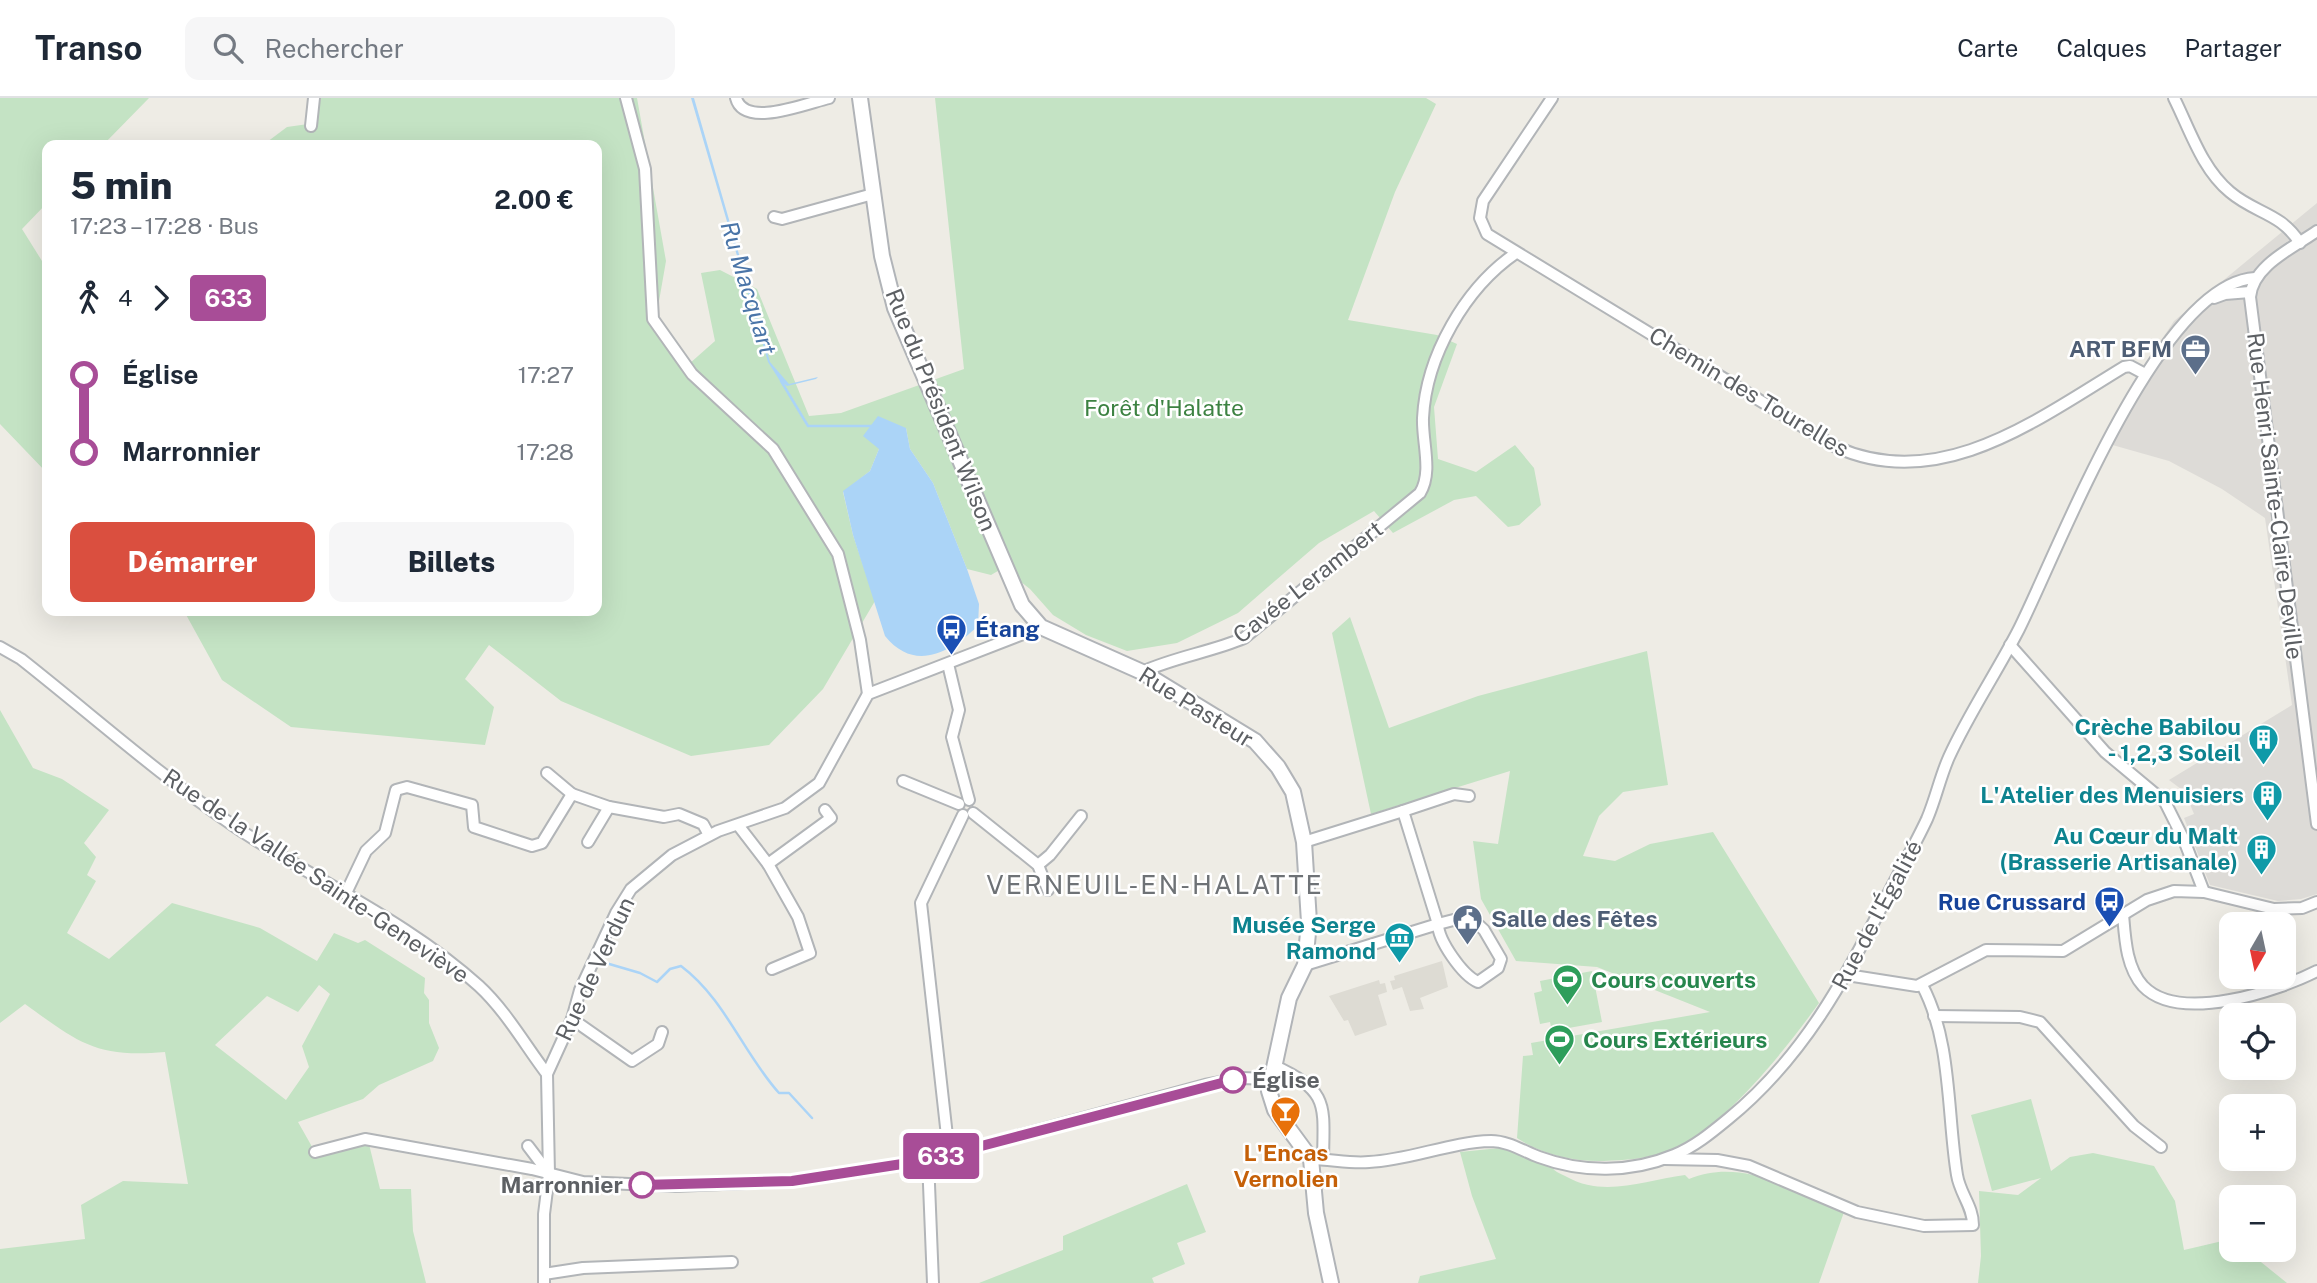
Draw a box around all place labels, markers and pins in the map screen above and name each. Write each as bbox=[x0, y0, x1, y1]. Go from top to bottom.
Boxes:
office icon: ART BFM bbox=[2178, 332, 2212, 376]
place label: ART BFM bbox=[2069, 335, 2172, 362]
bus stop icon: Étang bbox=[935, 612, 969, 656]
place label: Étang bbox=[975, 615, 1040, 642]
place label: Crèche Babilou - 1,2,3 Soleil bbox=[2075, 713, 2241, 766]
building icon: Crèche Babilou - 1,2,3 Soleil bbox=[2247, 723, 2281, 767]
building icon: L'Atelier des Menuisiers bbox=[2250, 778, 2284, 822]
place label: L'Atelier des Menuisiers bbox=[1980, 781, 2244, 808]
place label: Au Cœur du Malt (Brasserie Artisanale) bbox=[2000, 822, 2238, 875]
building icon: Au Cœur du Malt (Brasserie Artisanale) bbox=[2244, 832, 2278, 876]
bus stop icon: Rue Crussard bbox=[2092, 885, 2126, 929]
place label: Rue Crussard bbox=[1938, 888, 2086, 915]
public building icon: Salle des Fêtes bbox=[1451, 902, 1485, 946]
place label: Salle des Fêtes bbox=[1491, 905, 1658, 932]
place label: Musée Serge Ramond bbox=[1232, 911, 1376, 964]
museum icon: Musée Serge Ramond bbox=[1382, 921, 1416, 965]
sports icon: Cours couverts bbox=[1551, 963, 1585, 1007]
place label: Cours couverts bbox=[1591, 966, 1756, 993]
sports icon: Cours Extérieurs bbox=[1543, 1023, 1577, 1067]
place label: Cours Extérieurs bbox=[1583, 1026, 1767, 1053]
place label: Église bbox=[1252, 1066, 1320, 1093]
marker: Église bbox=[1220, 1067, 1246, 1093]
bar icon: L'Encas Vernolien bbox=[1269, 1095, 1303, 1139]
place label: L'Encas Vernolien bbox=[1233, 1139, 1339, 1192]
place label: Marronnier bbox=[501, 1171, 623, 1198]
marker: Marronnier bbox=[629, 1172, 655, 1198]

